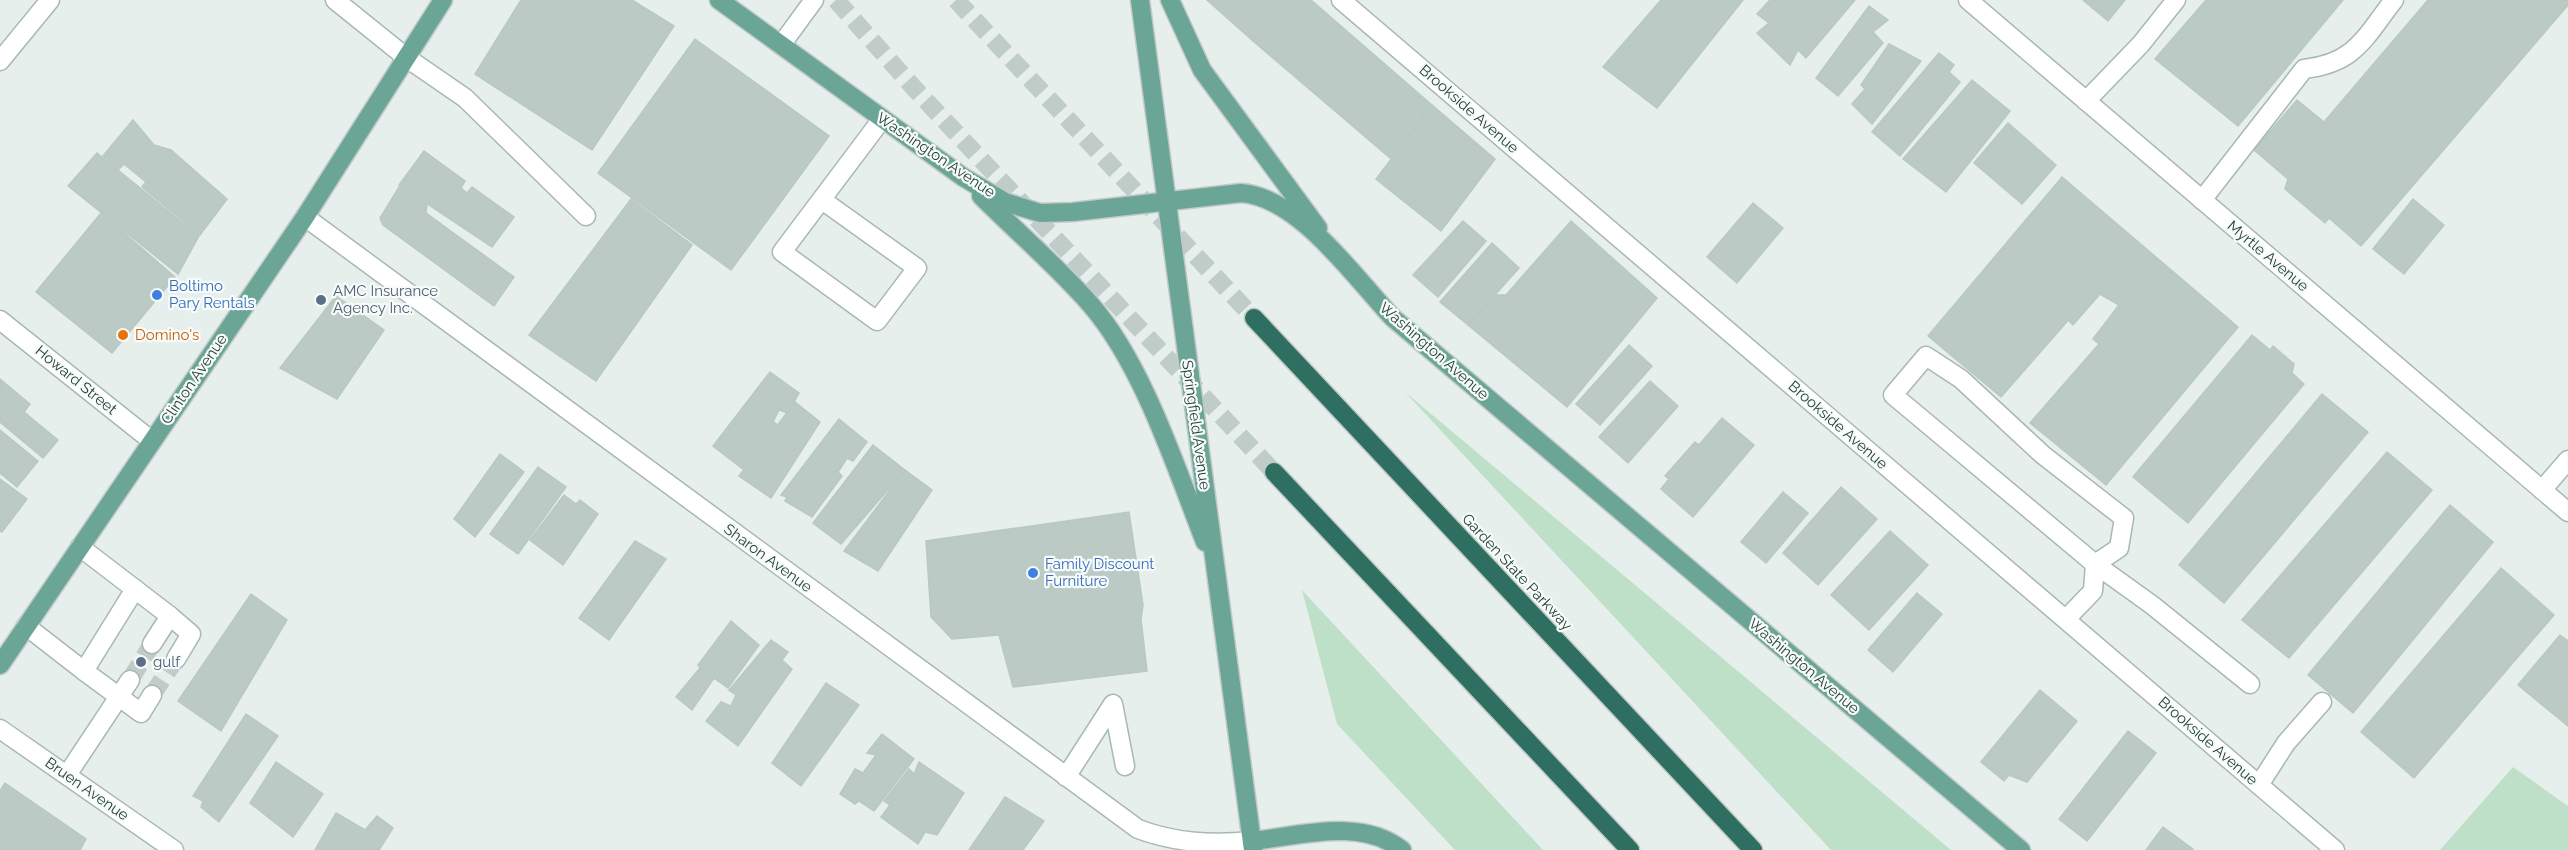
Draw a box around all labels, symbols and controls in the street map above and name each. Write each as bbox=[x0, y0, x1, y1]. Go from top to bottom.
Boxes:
street label: Brookside Avenue bbox=[1416, 61, 1522, 157]
street label: Washington Avenue bbox=[873, 109, 999, 201]
street label: Myrtle Avenue bbox=[2224, 217, 2312, 295]
place label: Boltimo Pary Rentals bbox=[169, 277, 255, 312]
place label: AMC Insurance Agency Inc. bbox=[333, 282, 438, 317]
marker: Boltimo Pary Rentals bbox=[150, 288, 164, 302]
marker: AMC Insurance Agency Inc. bbox=[314, 293, 328, 307]
street label: Washington Avenue bbox=[1376, 299, 1492, 403]
place label: Domino's bbox=[135, 326, 199, 344]
marker: Domino's bbox=[116, 328, 130, 342]
street label: Clinton Avenue bbox=[157, 330, 231, 428]
street label: Howard Street bbox=[32, 342, 120, 418]
street label: Springfield Avenue bbox=[1178, 359, 1214, 491]
street label: Brookside Avenue bbox=[1785, 377, 1891, 473]
street label: Garden State Parkway bbox=[1458, 510, 1576, 634]
street label: Sharon Avenue bbox=[720, 520, 816, 596]
place label: Family Discount Furniture bbox=[1045, 555, 1154, 590]
marker: Family Discount Furniture bbox=[1026, 566, 1040, 580]
street label: Washington Avenue bbox=[1745, 614, 1863, 718]
place label: gulf bbox=[153, 653, 181, 671]
marker: gulf bbox=[134, 655, 148, 669]
street label: Brookside Avenue bbox=[2155, 693, 2261, 789]
street label: Bruen Avenue bbox=[42, 754, 132, 825]

